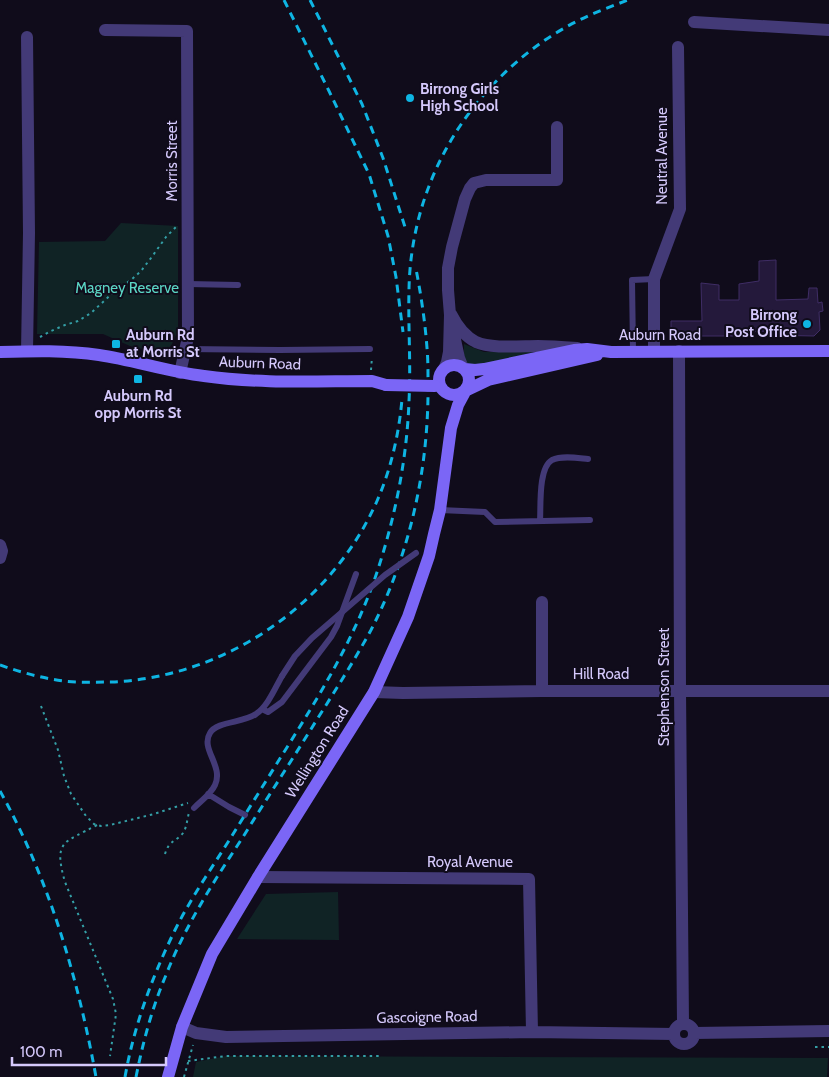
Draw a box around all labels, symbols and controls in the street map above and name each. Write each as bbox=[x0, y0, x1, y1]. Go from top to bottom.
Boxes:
place label: Birrong Girls High School bbox=[420, 80, 499, 115]
marker: Birrong Girls High School bbox=[404, 92, 416, 104]
street label: Neutral Avenue bbox=[653, 107, 671, 205]
street label: Morris Street bbox=[163, 120, 181, 202]
park label: Magney Reserve bbox=[75, 279, 179, 297]
place label: Birrong Post Office bbox=[725, 306, 797, 341]
marker: Birrong Post Office bbox=[801, 318, 813, 330]
place label: Auburn Rd at Morris St bbox=[126, 326, 200, 361]
street label: Auburn Road bbox=[619, 326, 701, 344]
marker: Auburn Rd at Morris St bbox=[110, 338, 122, 350]
street label: Auburn Road bbox=[219, 353, 301, 373]
marker: Auburn Rd opp Morris St bbox=[132, 373, 144, 385]
place label: Auburn Rd opp Morris St bbox=[95, 387, 181, 422]
street label: Stephenson Street bbox=[655, 628, 673, 746]
street label: Hill Road bbox=[573, 665, 629, 683]
street label: Wellington Road bbox=[282, 703, 352, 801]
street label: Royal Avenue bbox=[427, 853, 513, 871]
street label: Gascoigne Road bbox=[376, 1007, 478, 1027]
scale bar bbox=[12, 1034, 166, 1066]
text: 100 m bbox=[20, 1043, 62, 1061]

